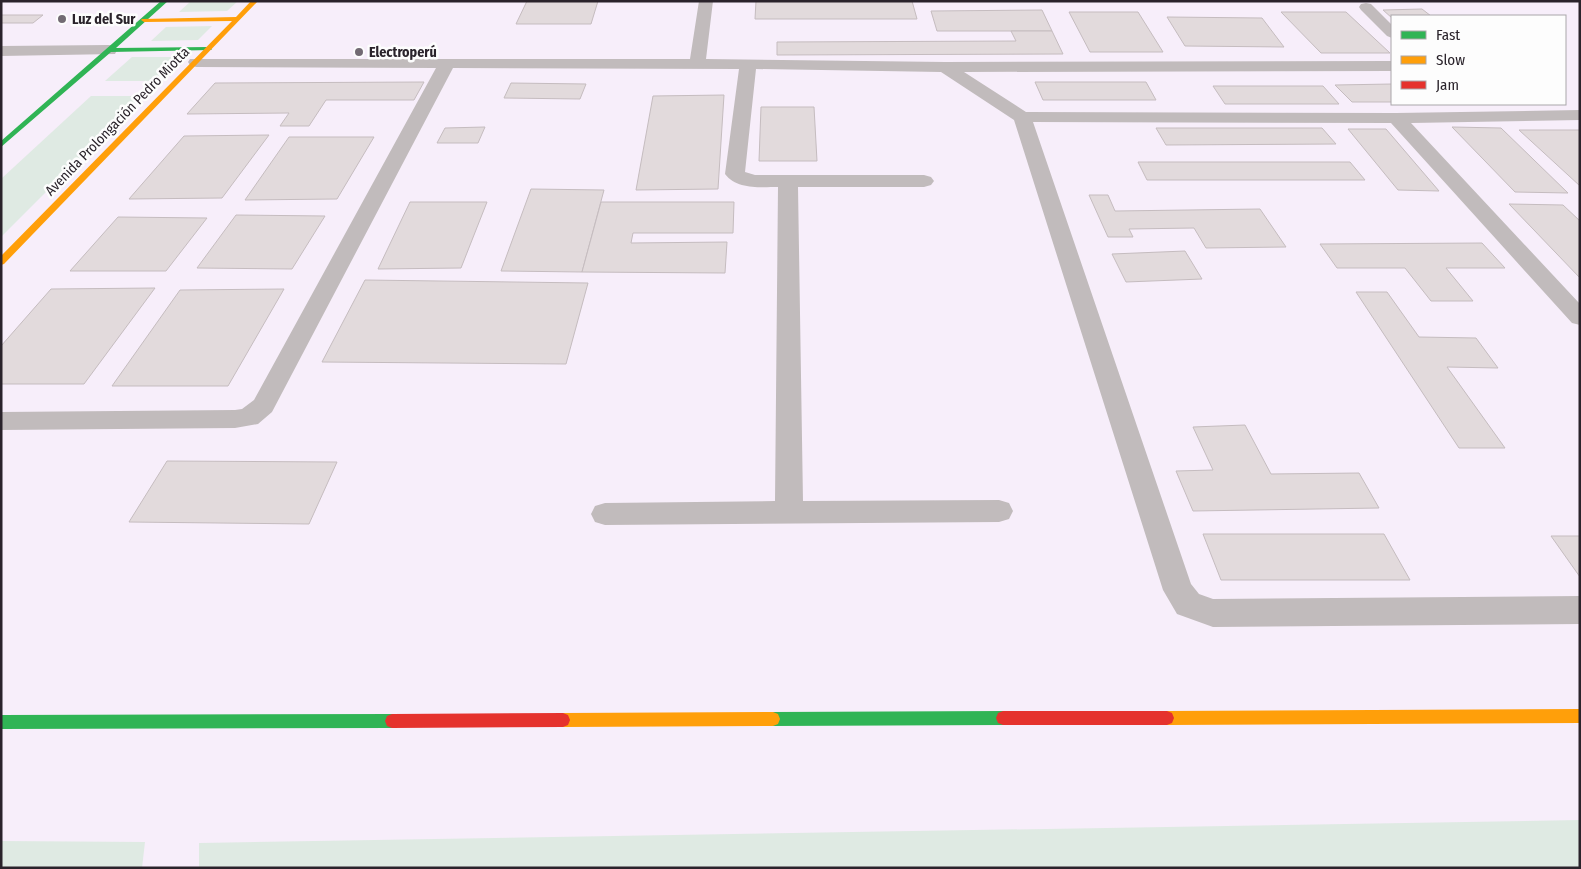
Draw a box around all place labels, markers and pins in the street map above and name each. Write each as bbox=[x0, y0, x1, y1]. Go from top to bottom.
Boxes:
place label: Luz del Sur bbox=[72, 11, 136, 28]
marker: Luz del Sur bbox=[56, 13, 68, 25]
place label: Electroperú bbox=[369, 44, 437, 61]
marker: Electroperú bbox=[353, 46, 365, 58]

